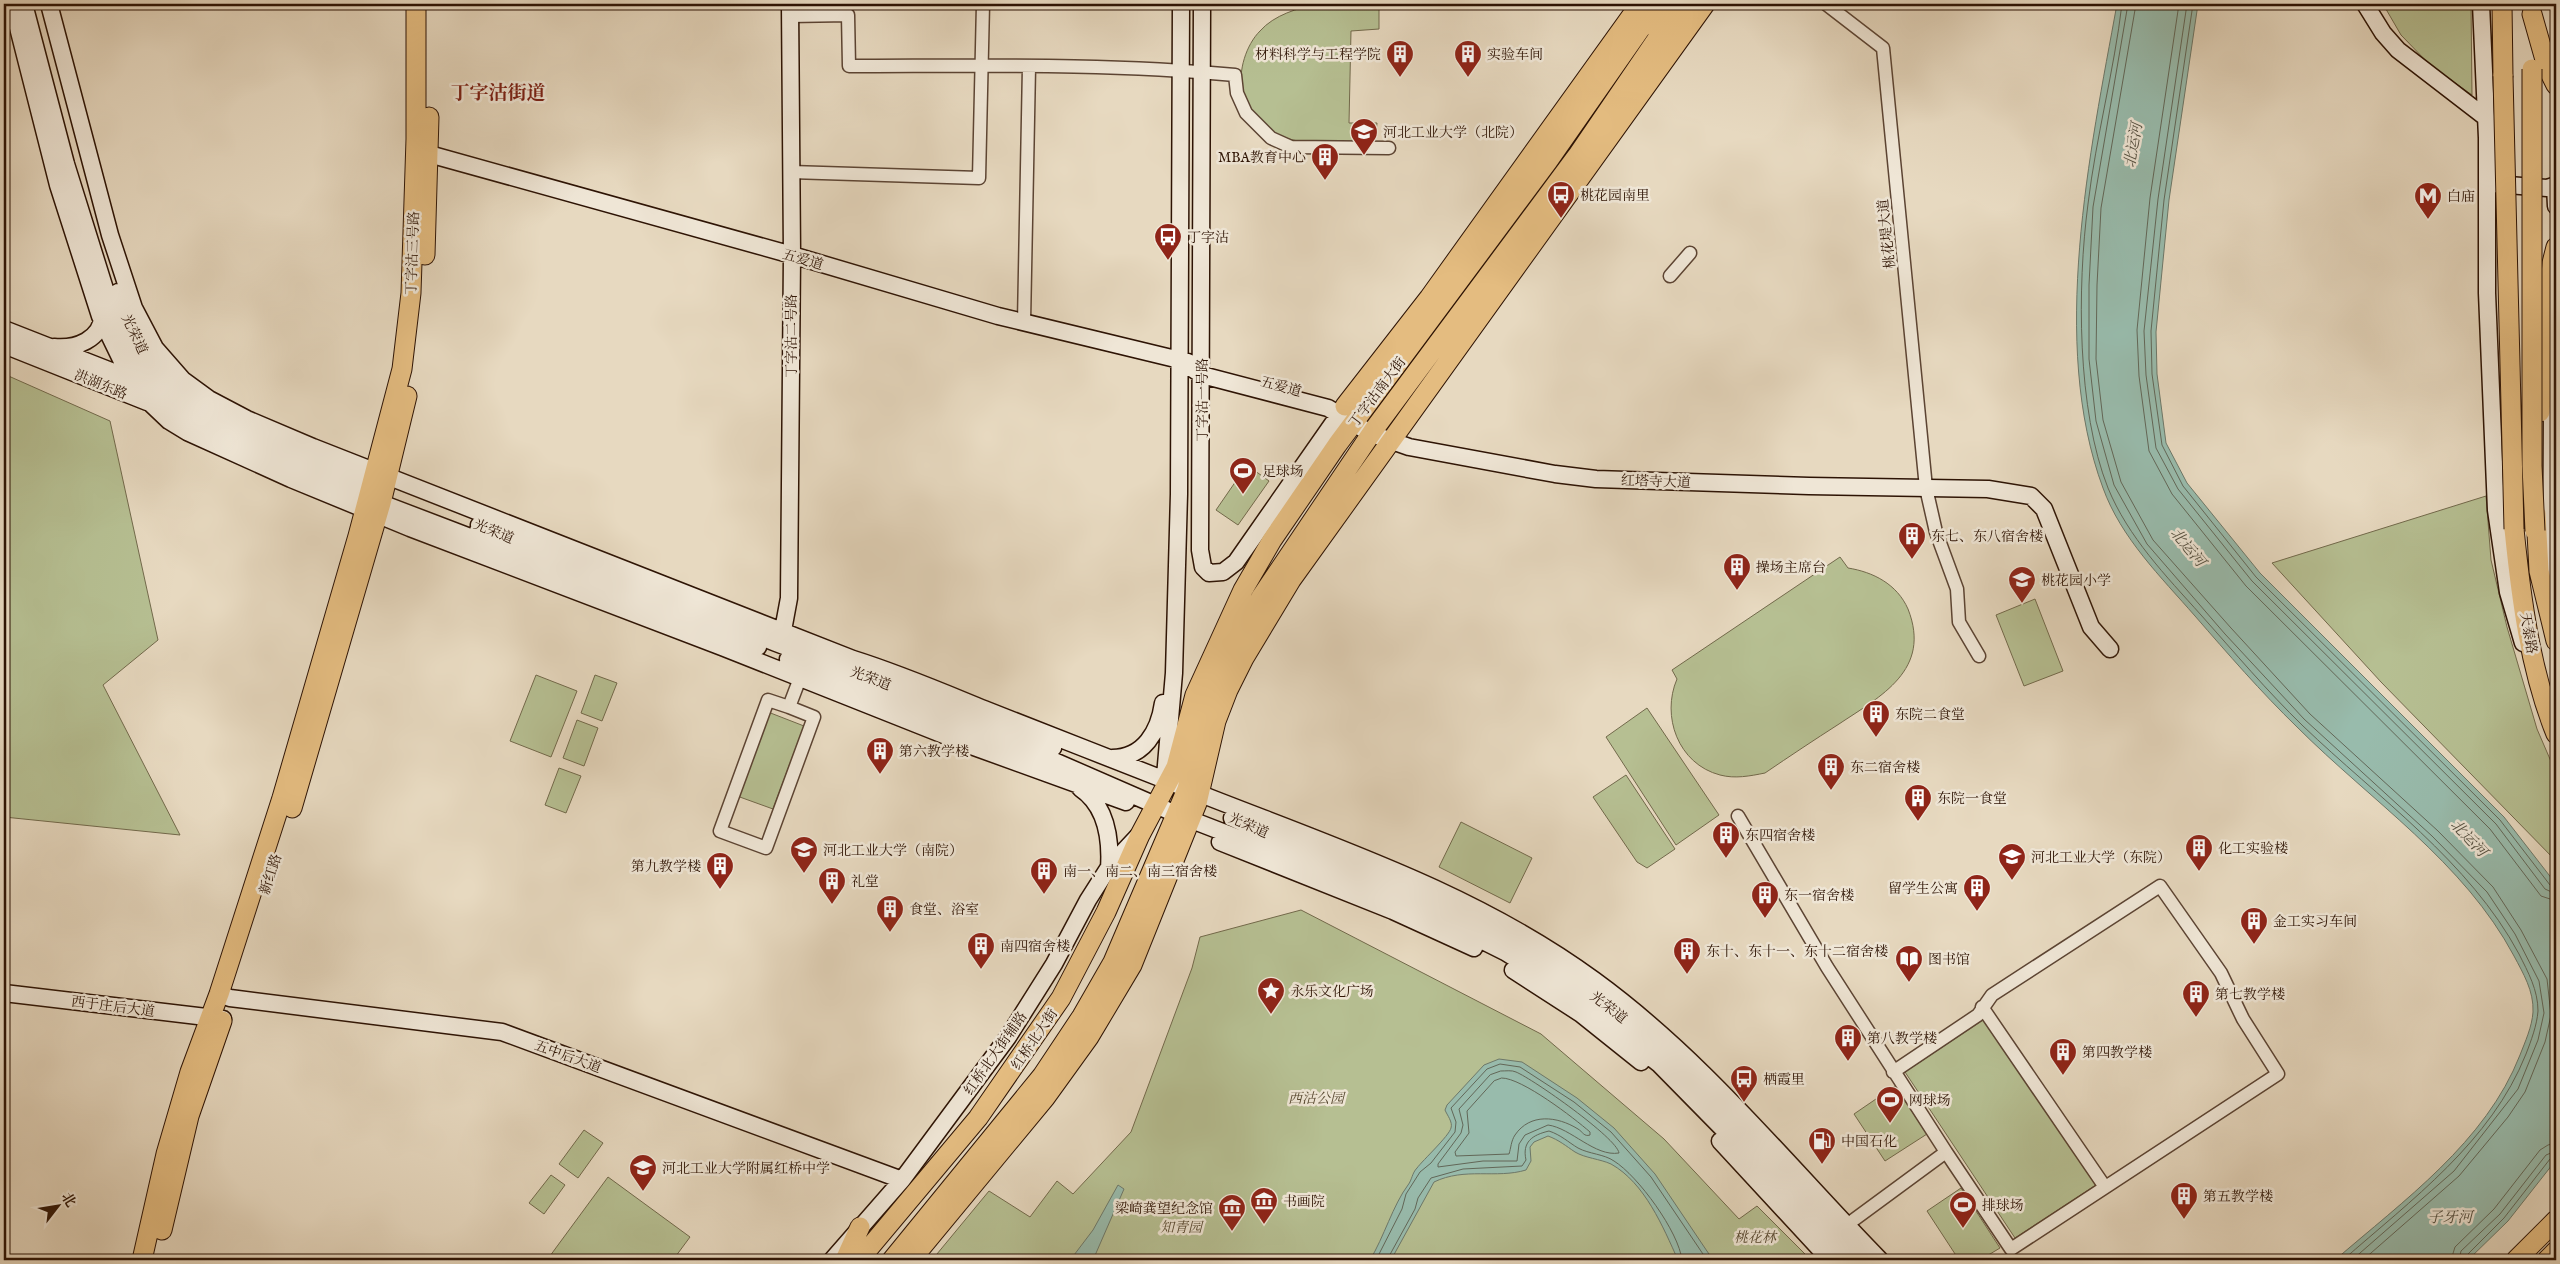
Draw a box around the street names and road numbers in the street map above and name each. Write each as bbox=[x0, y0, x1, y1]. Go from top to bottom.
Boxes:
street label: 桃花堤大道 bbox=[1874, 198, 1900, 270]
street label: 丁字沽三号路 bbox=[403, 211, 423, 295]
street label: 五爱道 bbox=[780, 246, 825, 274]
street label: 丁字沽二号路 bbox=[783, 294, 801, 378]
street label: 光荣道 bbox=[117, 312, 151, 357]
street label: 丁字沽南大街 bbox=[1345, 354, 1410, 432]
street label: 丁字沽一号路 bbox=[1194, 358, 1212, 442]
street label: 洪湖东路 bbox=[71, 366, 130, 404]
street label: 五爱道 bbox=[1258, 373, 1303, 401]
street label: 红塔寺大道 bbox=[1621, 472, 1691, 492]
street label: 光荣道 bbox=[471, 516, 516, 548]
street label: 天泰路 bbox=[2516, 611, 2541, 655]
street label: 光荣道 bbox=[848, 663, 893, 695]
street label: 光荣道 bbox=[1226, 809, 1271, 843]
street label: 新红路 bbox=[256, 852, 286, 897]
street label: 光荣道 bbox=[1586, 988, 1630, 1028]
street label: 西于庄后大道 bbox=[70, 993, 156, 1021]
street label: 红桥北大街 bbox=[1008, 1006, 1062, 1074]
street label: 红桥北大街辅路 bbox=[960, 1008, 1031, 1099]
street label: 五中后大道 bbox=[532, 1037, 604, 1077]

